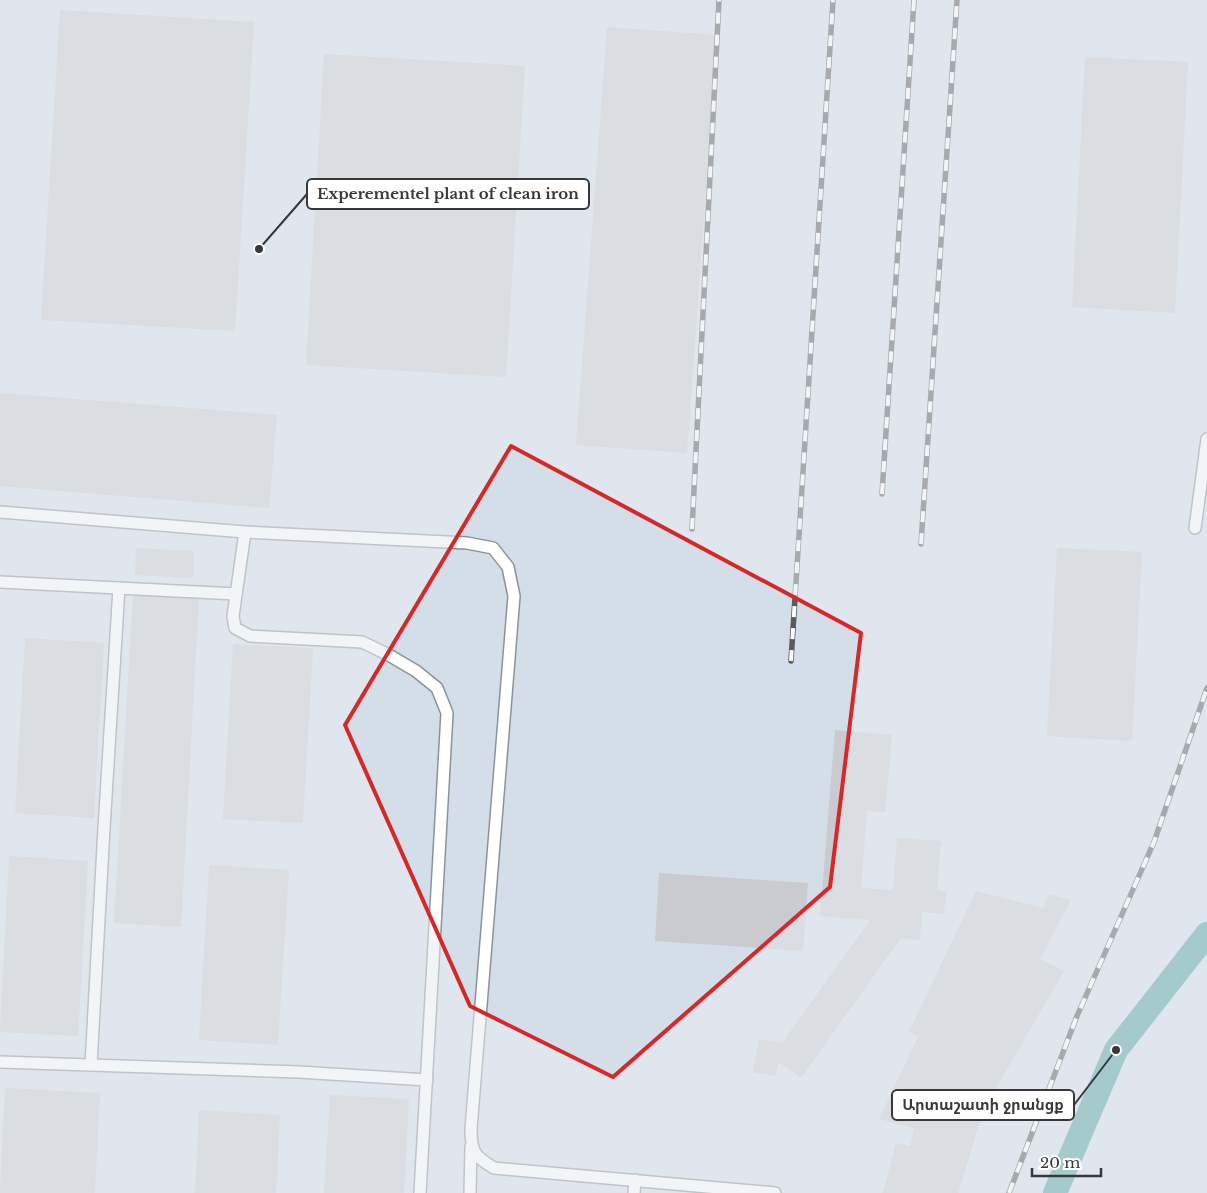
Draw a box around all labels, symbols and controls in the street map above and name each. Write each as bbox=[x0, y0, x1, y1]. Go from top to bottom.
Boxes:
callout: Experementel plant of clean iron bbox=[307, 179, 589, 209]
text: Experementel plant of clean iron bbox=[317, 184, 579, 203]
callout: Արտաշատի ջրանցք bbox=[892, 1090, 1074, 1120]
text: Արտաշատի ջրանցք bbox=[902, 1095, 1064, 1114]
scale bar bbox=[1032, 1146, 1101, 1178]
text: 20 m bbox=[1040, 1153, 1080, 1172]

